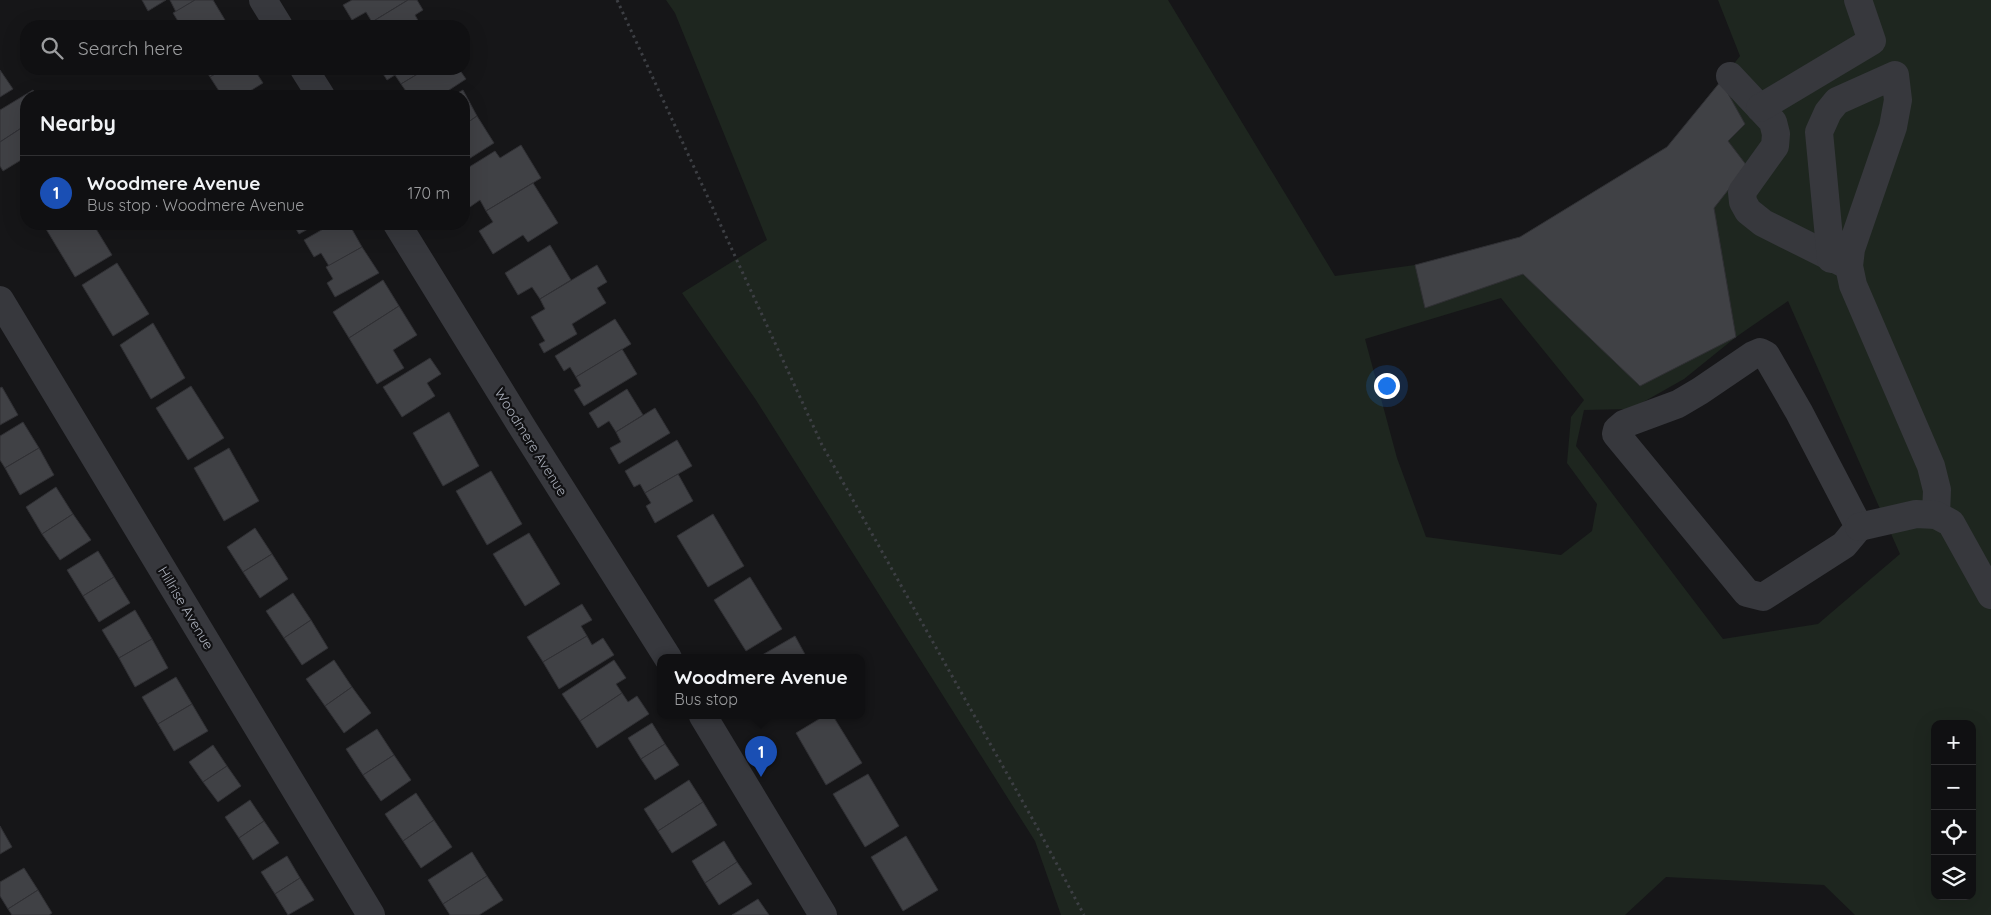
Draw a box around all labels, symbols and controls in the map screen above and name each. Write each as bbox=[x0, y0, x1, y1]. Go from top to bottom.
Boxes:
search box bbox=[20, 20, 470, 75]
icon: search bbox=[38, 34, 66, 62]
text: Search here bbox=[78, 36, 183, 60]
text: Nearby bbox=[40, 110, 116, 136]
text: Woodmere Avenue bbox=[87, 171, 260, 195]
text: 1 bbox=[53, 183, 59, 203]
text: 170 m bbox=[407, 183, 450, 203]
text: Bus stop · Woodmere Avenue bbox=[87, 195, 304, 215]
your location bbox=[1374, 373, 1400, 399]
street label: Woodmere Avenue bbox=[490, 385, 572, 499]
street label: Hillrise Avenue bbox=[154, 563, 218, 653]
popup bbox=[657, 654, 865, 719]
text: Woodmere Avenue bbox=[674, 665, 848, 689]
text: Bus stop bbox=[674, 689, 738, 709]
map controls bbox=[1931, 720, 1976, 900]
button: + bbox=[1931, 720, 1976, 765]
pin: 1 bbox=[745, 736, 777, 777]
button: − bbox=[1931, 765, 1976, 810]
button: locate bbox=[1931, 810, 1976, 855]
button: layers bbox=[1931, 855, 1976, 900]

